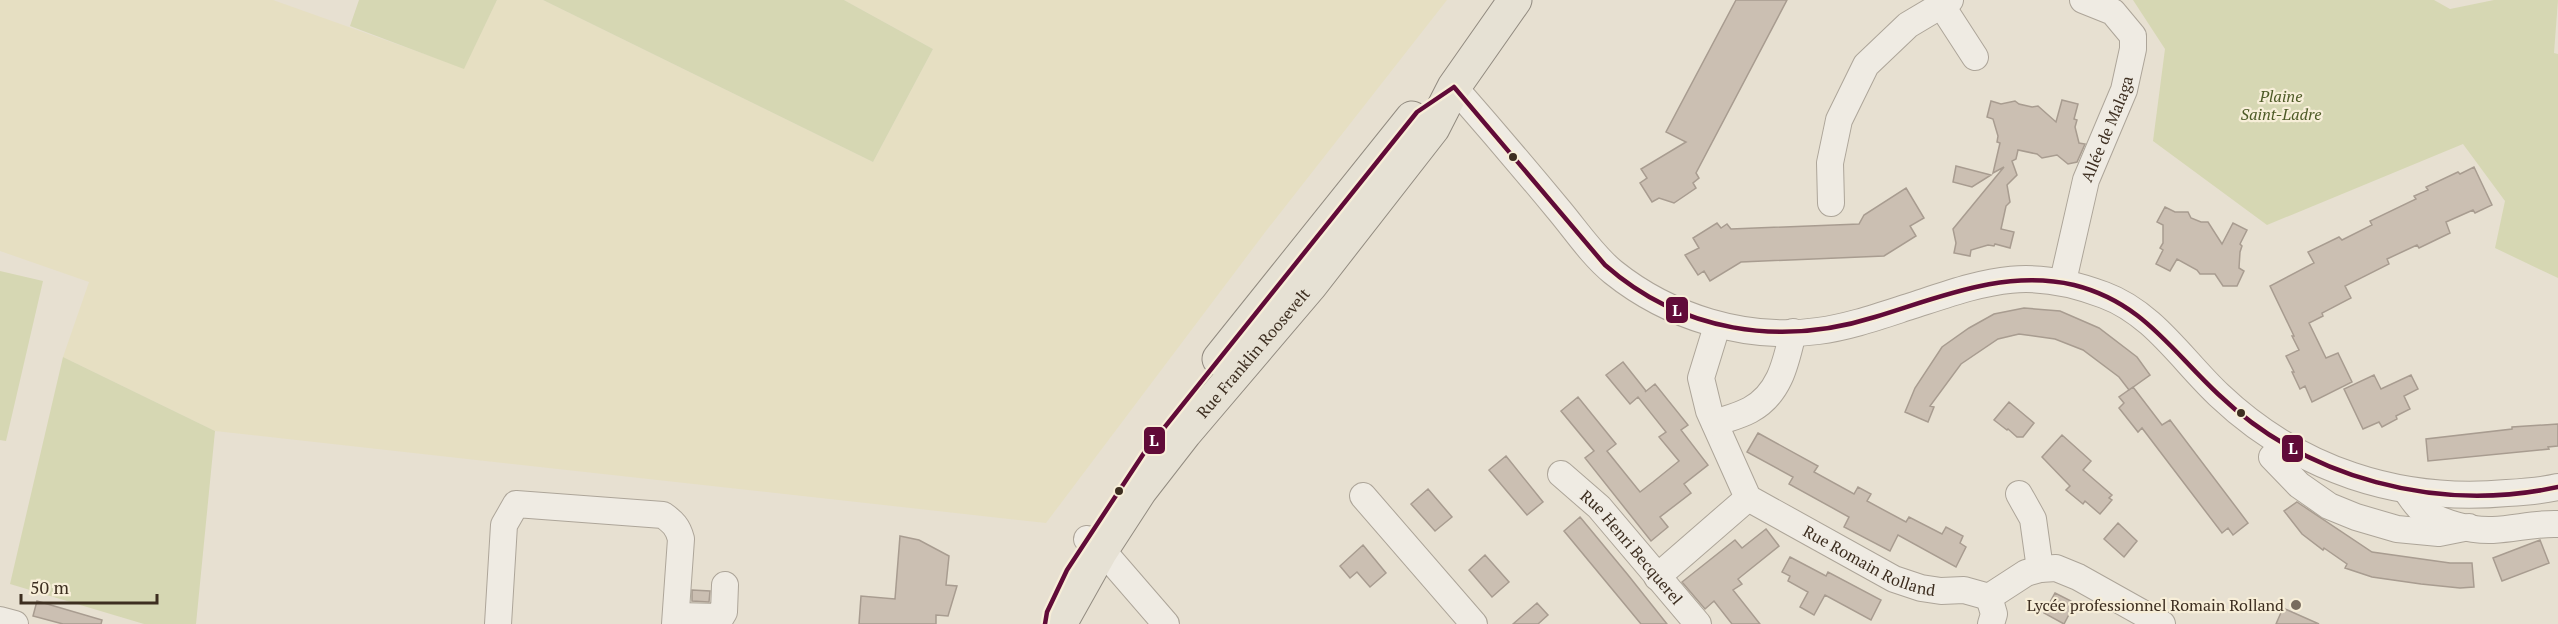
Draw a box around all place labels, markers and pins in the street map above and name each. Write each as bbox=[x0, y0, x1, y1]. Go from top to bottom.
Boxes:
unlabelled marker bbox=[1507, 151, 1519, 163]
unlabelled marker bbox=[2235, 407, 2247, 419]
unlabelled marker bbox=[1113, 485, 1125, 497]
place label: Lycée professionnel Romain Rolland bbox=[2027, 594, 2284, 616]
marker: Lycée professionnel Romain Rolland bbox=[2289, 598, 2303, 612]

